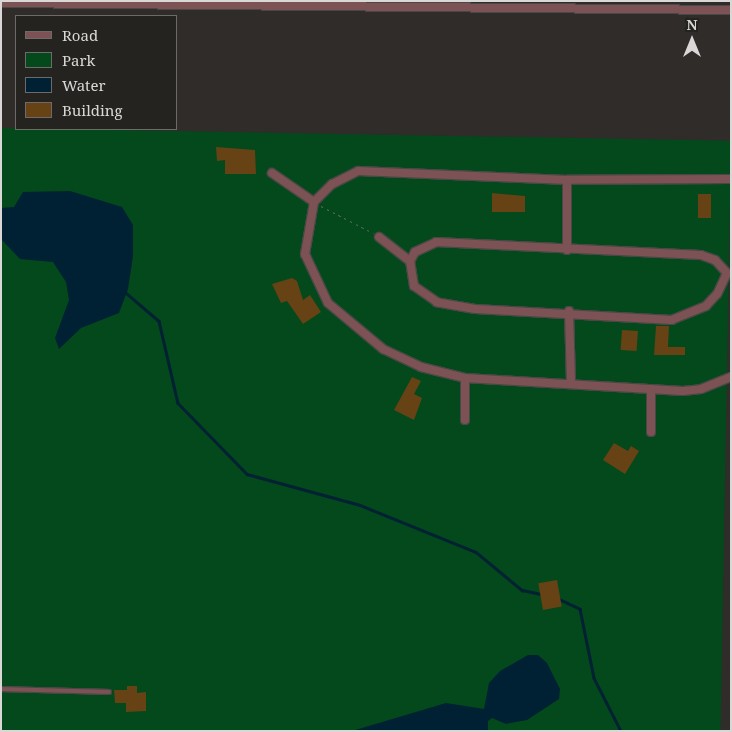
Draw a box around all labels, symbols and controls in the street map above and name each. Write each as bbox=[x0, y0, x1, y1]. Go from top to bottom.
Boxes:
legend bbox=[15, 15, 178, 130]
north arrow bbox=[667, 15, 717, 65]
text: N bbox=[686, 15, 698, 34]
text: Road bbox=[62, 25, 98, 45]
text: Park bbox=[62, 50, 95, 70]
text: Water bbox=[62, 75, 105, 95]
text: Building bbox=[62, 100, 123, 120]

